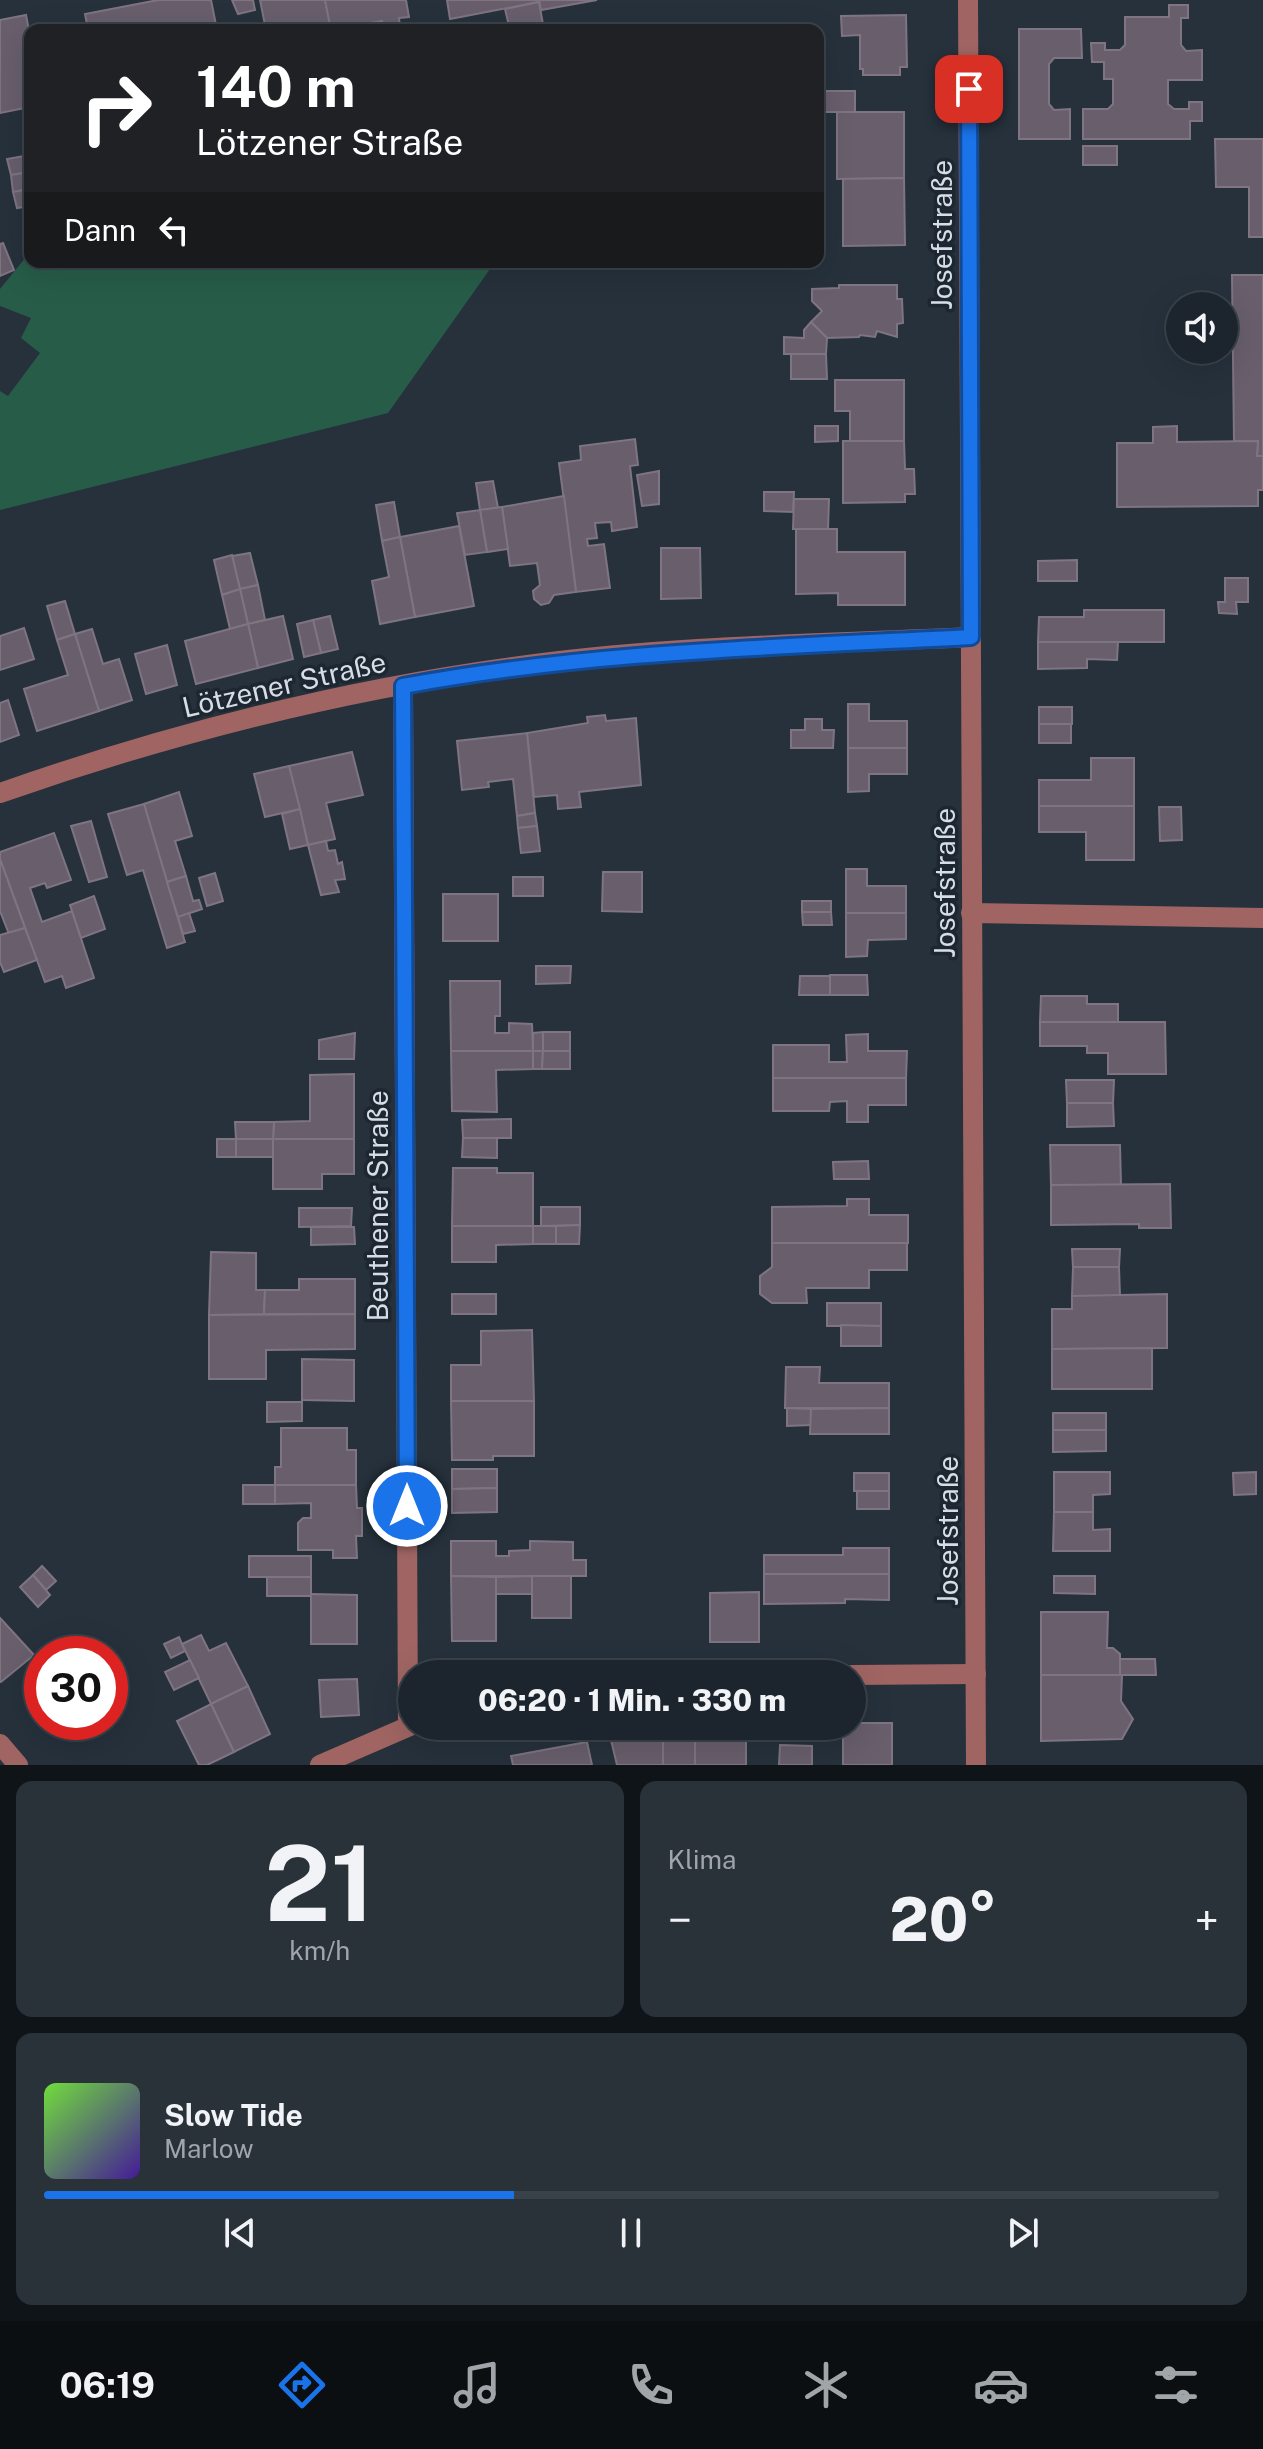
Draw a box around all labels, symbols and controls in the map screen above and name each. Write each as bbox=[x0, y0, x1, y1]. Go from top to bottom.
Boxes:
text: 140 m bbox=[196, 54, 356, 120]
pin bbox=[935, 55, 1003, 123]
icon: right bbox=[64, 56, 168, 160]
icon: arrive bbox=[947, 67, 991, 111]
text: Lötzener Straße bbox=[196, 121, 463, 163]
street label: Josefstraße bbox=[925, 160, 958, 310]
icon: left bbox=[152, 208, 196, 252]
text: Dann bbox=[64, 212, 136, 248]
map controls bbox=[1166, 292, 1238, 364]
button: sound bbox=[1166, 292, 1238, 364]
street label: Lötzener Straße bbox=[179, 645, 389, 723]
street label: Josefstraße bbox=[928, 808, 961, 958]
street label: Beuthener Straße bbox=[361, 1091, 394, 1322]
street label: Josefstraße bbox=[931, 1456, 964, 1606]
position arrow bbox=[365, 1464, 449, 1548]
speed limit sign: 30 bbox=[24, 1636, 128, 1740]
text: 06:20 · 1 Min. · 330 m bbox=[478, 1682, 786, 1718]
text: 21 bbox=[264, 1822, 375, 1944]
text: Klima bbox=[668, 1844, 736, 1875]
text: 20° bbox=[890, 1884, 997, 1955]
text: − bbox=[668, 1894, 692, 1946]
text: + bbox=[1195, 1894, 1219, 1946]
text: km/h bbox=[289, 1935, 350, 1966]
text: Slow Tide bbox=[164, 2097, 303, 2133]
text: Marlow bbox=[164, 2133, 254, 2164]
icon: previous bbox=[218, 2211, 262, 2255]
icon: pause bbox=[609, 2211, 653, 2255]
icon: next bbox=[1001, 2211, 1045, 2255]
icon: directions bbox=[274, 2357, 330, 2413]
icon: music bbox=[449, 2357, 505, 2413]
icon: phone bbox=[623, 2357, 679, 2413]
icon: climate bbox=[798, 2357, 854, 2413]
icon: car bbox=[973, 2357, 1029, 2413]
icon: filters bbox=[1148, 2357, 1204, 2413]
text: 06:19 bbox=[59, 2364, 155, 2406]

